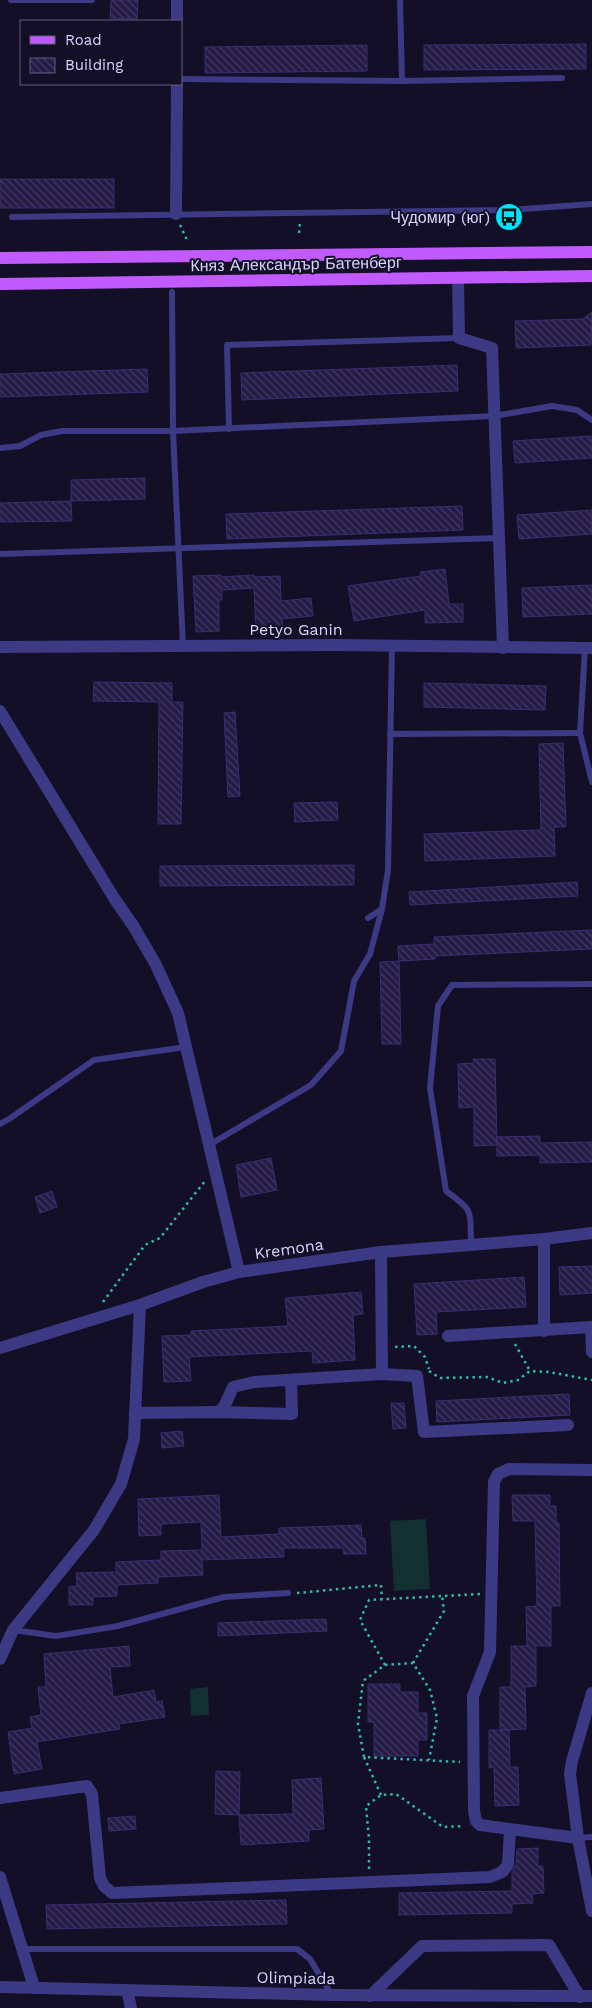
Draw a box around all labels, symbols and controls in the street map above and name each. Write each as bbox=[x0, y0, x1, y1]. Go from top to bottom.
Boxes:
legend bbox=[20, 20, 182, 85]
text: Road bbox=[65, 31, 102, 49]
text: Building bbox=[65, 56, 123, 74]
bus stop icon: Чудомир (юг) bbox=[494, 202, 524, 232]
place label: Чудомир (юг) bbox=[390, 208, 490, 227]
street label: Княз Александър Батенберг bbox=[190, 253, 402, 275]
street label: Petyo Ganin bbox=[249, 620, 343, 639]
street label: Kremona bbox=[253, 1235, 325, 1263]
street label: Olimpiada bbox=[256, 1968, 336, 1988]

